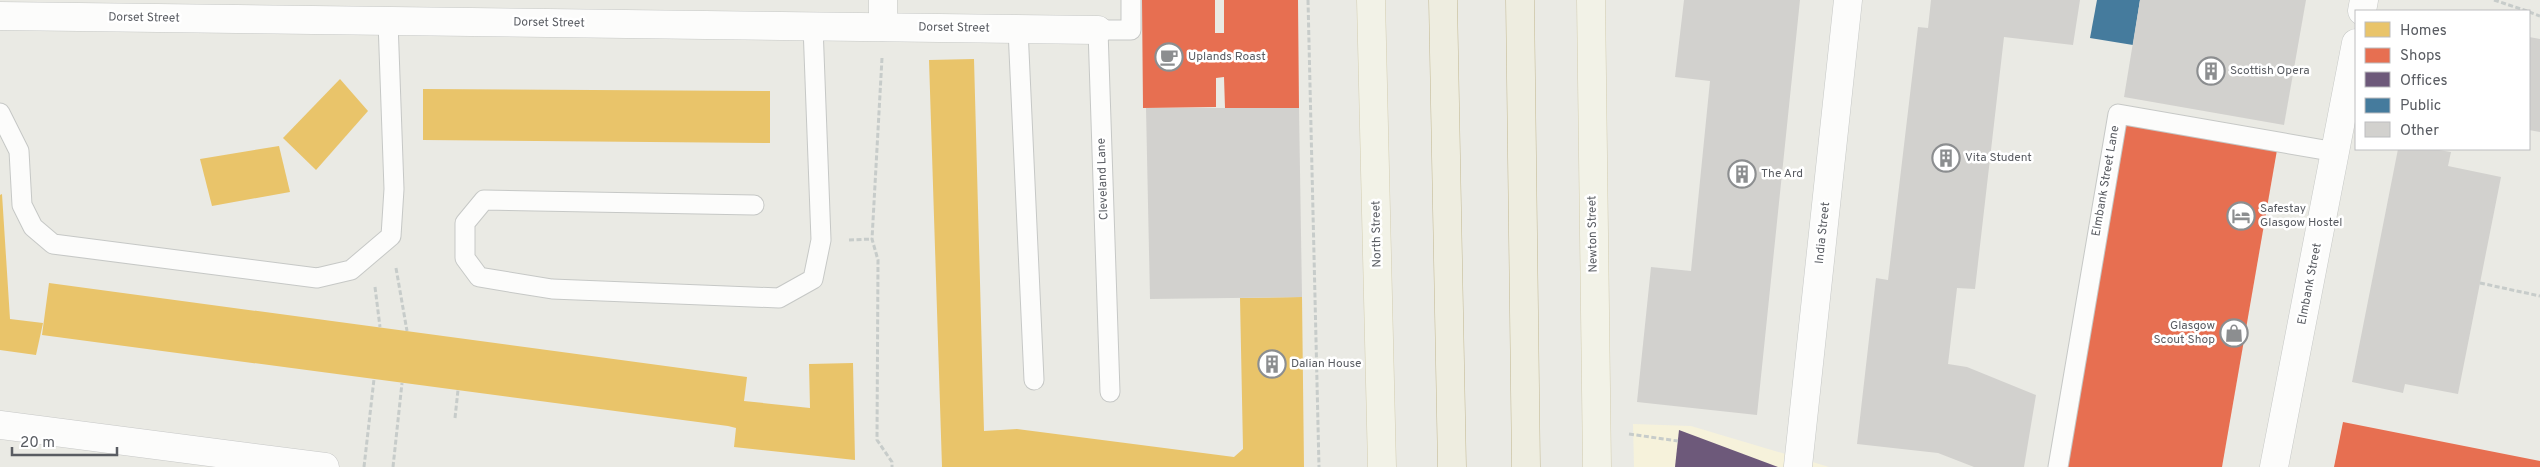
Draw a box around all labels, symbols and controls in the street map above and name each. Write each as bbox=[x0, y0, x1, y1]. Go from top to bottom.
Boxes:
street label: Dorset Street bbox=[108, 9, 180, 27]
legend bbox=[2355, 10, 2530, 150]
street label: Dorset Street bbox=[513, 14, 585, 32]
street label: Dorset Street bbox=[918, 19, 990, 37]
text: Homes bbox=[2400, 22, 2447, 41]
cafe icon: Uplands Roast bbox=[1154, 42, 1184, 72]
text: Shops bbox=[2400, 47, 2441, 66]
place label: Uplands Roast bbox=[1188, 49, 1266, 65]
building icon: Scottish Opera bbox=[2196, 56, 2226, 86]
place label: Scottish Opera bbox=[2230, 63, 2310, 79]
text: Offices bbox=[2400, 72, 2447, 91]
text: Public bbox=[2400, 97, 2441, 116]
text: Other bbox=[2400, 122, 2439, 141]
street label: Elmbank Street Lane bbox=[2088, 124, 2124, 238]
street label: Cleveland Lane bbox=[1094, 138, 1112, 220]
building icon: Vita Student bbox=[1931, 143, 1961, 173]
place label: Vita Student bbox=[1965, 150, 2032, 166]
building icon: The Ard bbox=[1727, 159, 1757, 189]
place label: The Ard bbox=[1761, 166, 1803, 182]
street label: Newton Street bbox=[1584, 195, 1602, 273]
street label: North Street bbox=[1368, 200, 1386, 268]
street label: India Street bbox=[1812, 201, 1834, 265]
hotel icon: Safestay Glasgow Hostel bbox=[2226, 201, 2256, 231]
place label: Safestay Glasgow Hostel bbox=[2260, 201, 2342, 231]
street label: Elmbank Street bbox=[2294, 242, 2326, 326]
place label: Glasgow Scout Shop bbox=[2154, 318, 2215, 348]
shop icon: Glasgow Scout Shop bbox=[2219, 318, 2249, 348]
building icon: Dalian House bbox=[1257, 349, 1287, 379]
place label: Dalian House bbox=[1291, 356, 1361, 372]
scale bar bbox=[12, 424, 118, 456]
text: 20 m bbox=[20, 434, 55, 453]

